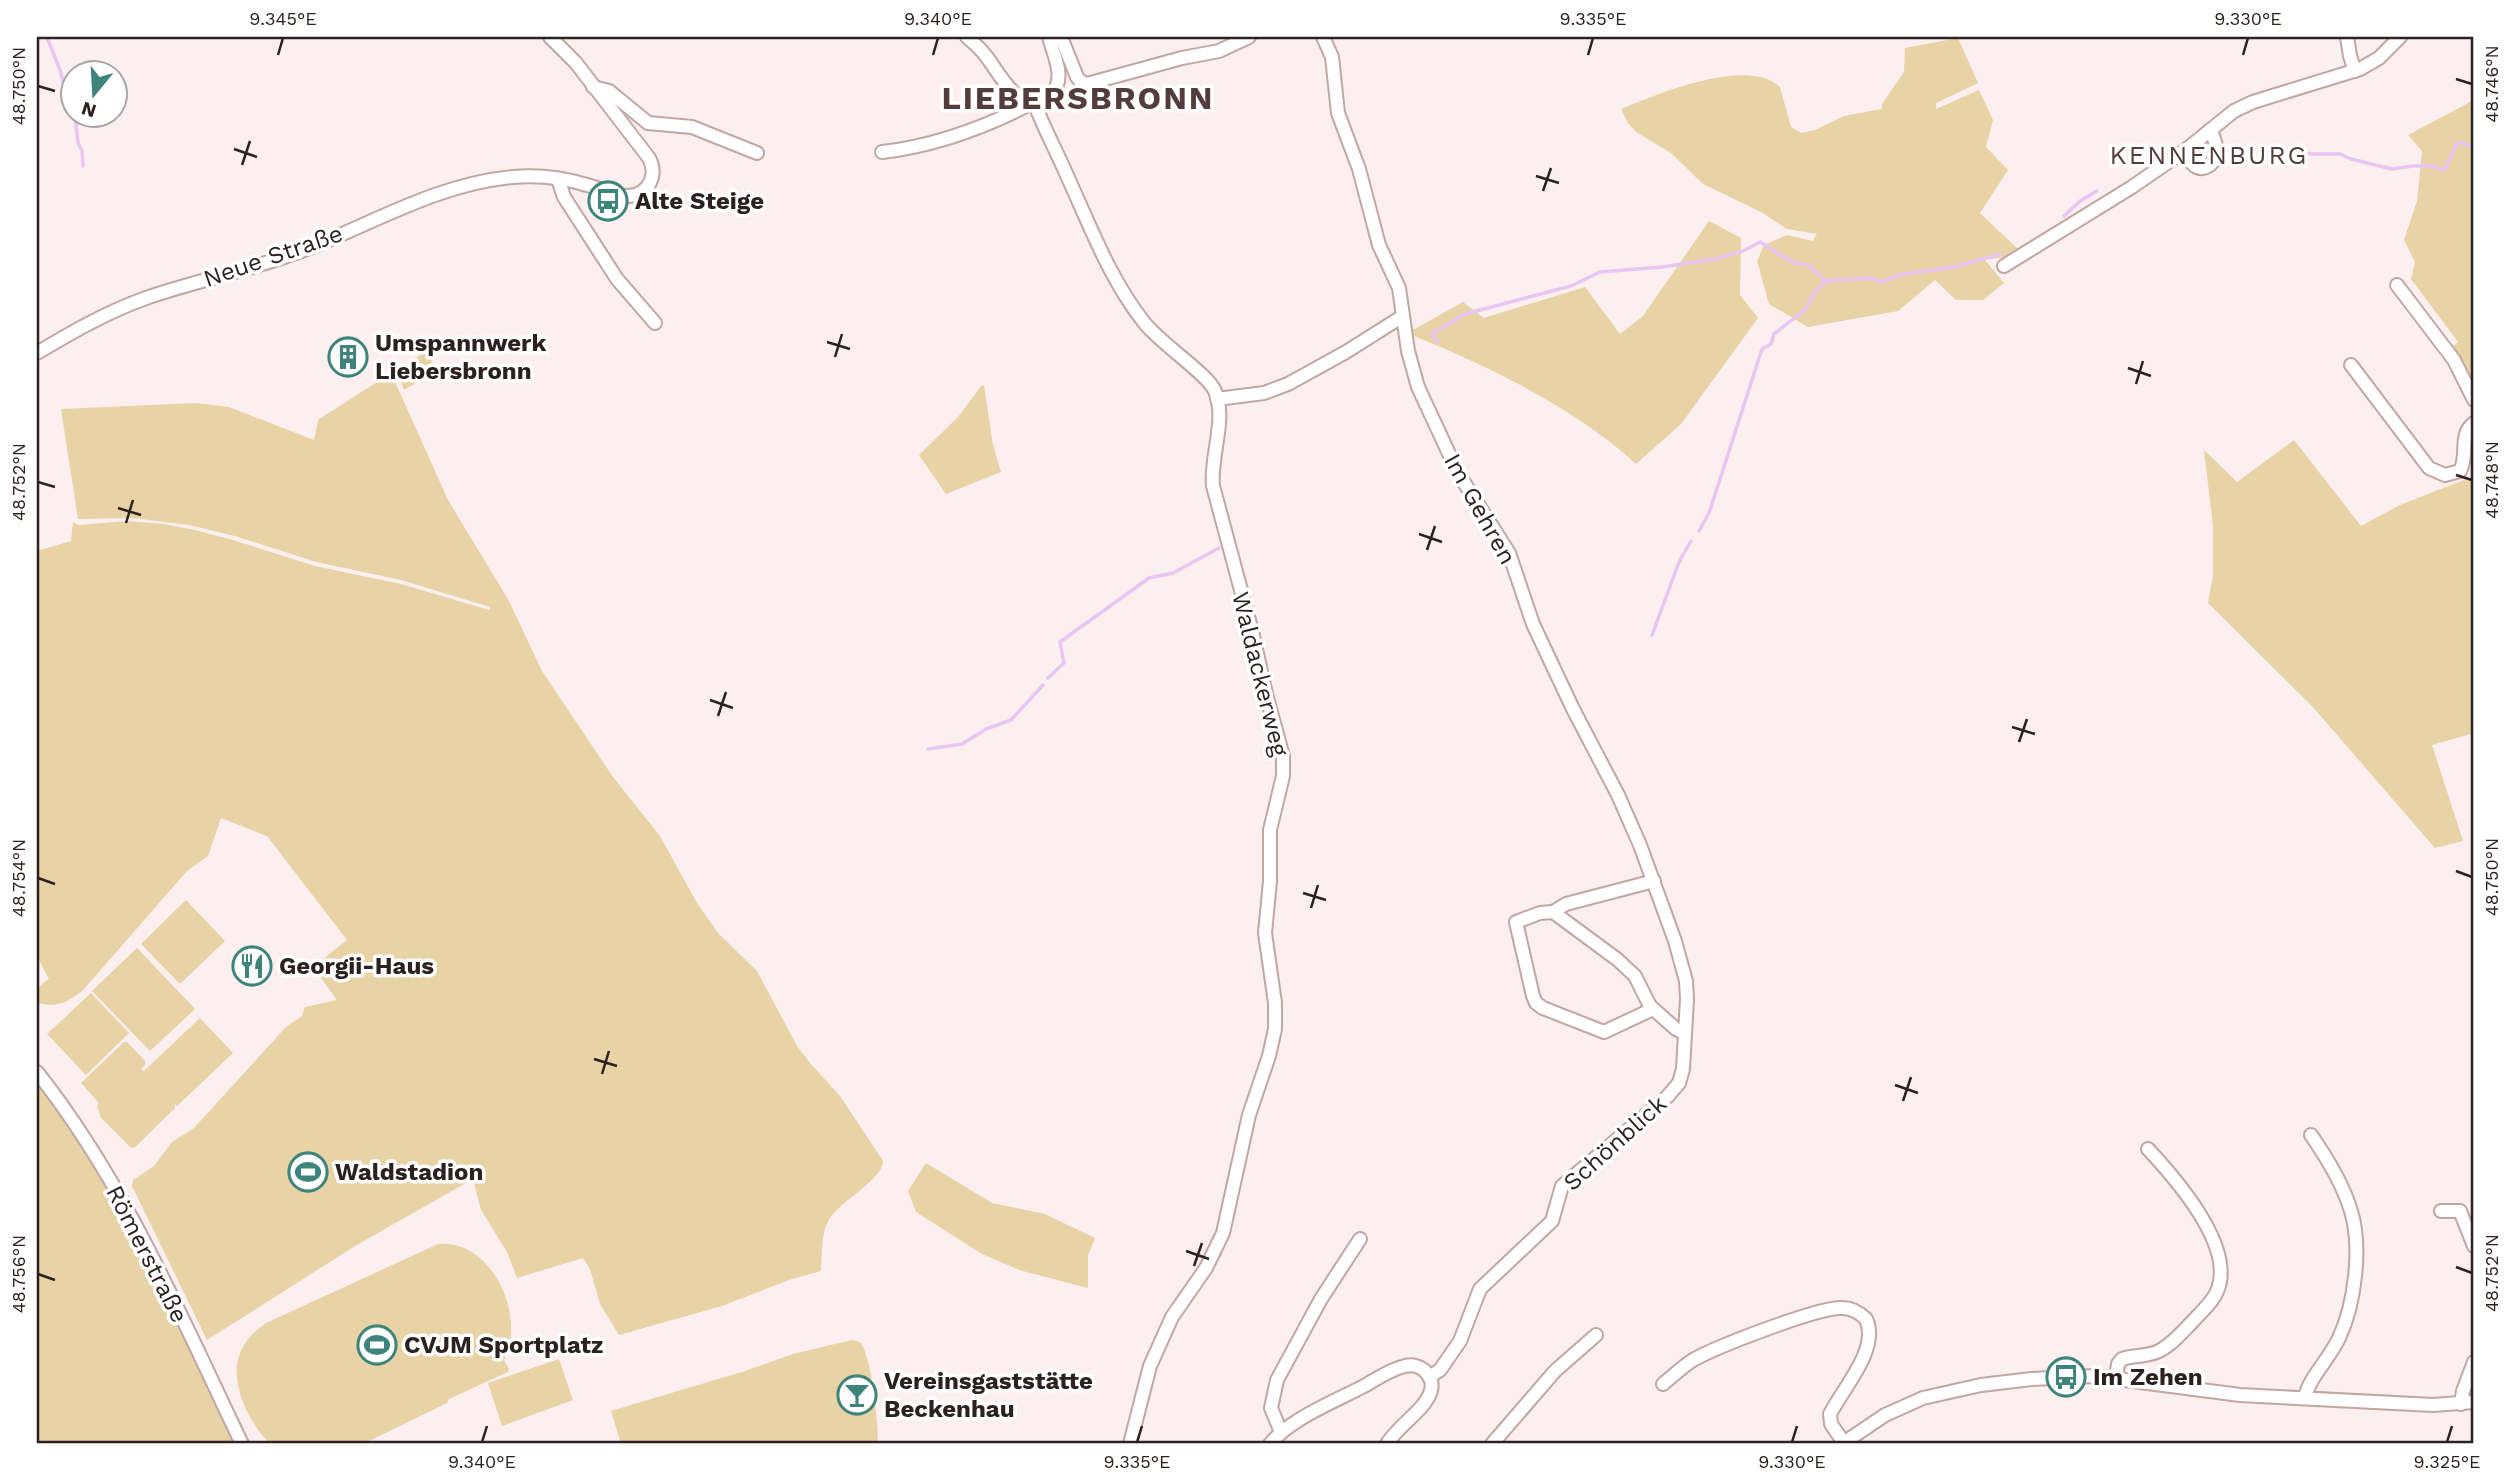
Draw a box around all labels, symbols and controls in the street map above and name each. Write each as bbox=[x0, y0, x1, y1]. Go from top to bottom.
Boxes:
text: 9.345°E bbox=[249, 8, 317, 29]
text: 9.340°E bbox=[904, 8, 972, 29]
text: 9.335°E bbox=[1560, 8, 1626, 29]
text: 9.330°E bbox=[2214, 8, 2282, 29]
text: 48.746°N bbox=[2481, 45, 2502, 123]
text: 48.750°N bbox=[8, 47, 29, 125]
north arrow bbox=[60, 60, 130, 130]
district label: LIEBERSBRONN bbox=[941, 79, 1215, 117]
text: N bbox=[79, 97, 99, 123]
district label: KENNENBURG bbox=[2110, 140, 2308, 170]
bus stop icon: Alte Steige bbox=[587, 180, 629, 222]
place label: Alte Steige bbox=[635, 187, 764, 215]
street label: Neue Straße bbox=[200, 219, 346, 293]
place label: Umspannwerk Liebersbronn bbox=[375, 329, 546, 385]
building icon: Umspannwerk Liebersbronn bbox=[327, 336, 369, 378]
text: 48.748°N bbox=[2481, 441, 2502, 519]
text: 48.752°N bbox=[8, 443, 29, 521]
street label: Im Gehren bbox=[1438, 449, 1522, 569]
street label: Waldackerweg bbox=[1226, 589, 1294, 759]
text: 48.750°N bbox=[2481, 838, 2502, 916]
text: 48.754°N bbox=[8, 839, 29, 917]
restaurant icon: Georgii-Haus bbox=[231, 945, 273, 987]
place label: Georgii-Haus bbox=[279, 952, 434, 980]
street label: Schönblick bbox=[1558, 1089, 1673, 1196]
sports icon: Waldstadion bbox=[287, 1151, 329, 1193]
place label: Waldstadion bbox=[335, 1158, 483, 1186]
street label: Römerstraße bbox=[100, 1181, 194, 1327]
text: 48.752°N bbox=[2481, 1234, 2502, 1312]
text: 48.756°N bbox=[8, 1235, 29, 1313]
sports icon: CVJM Sportplatz bbox=[356, 1324, 398, 1366]
place label: CVJM Sportplatz bbox=[404, 1331, 603, 1359]
bus stop icon: Im Zehen bbox=[2045, 1356, 2087, 1398]
place label: Im Zehen bbox=[2093, 1363, 2203, 1391]
place label: Vereinsgaststätte Beckenhau bbox=[884, 1367, 1093, 1423]
bar icon: Vereinsgaststätte Beckenhau bbox=[836, 1374, 878, 1416]
text: 9.340°E bbox=[448, 1451, 516, 1472]
text: 9.335°E bbox=[1104, 1451, 1170, 1472]
text: 9.330°E bbox=[1758, 1451, 1826, 1472]
text: 9.325°E bbox=[2414, 1451, 2480, 1472]

